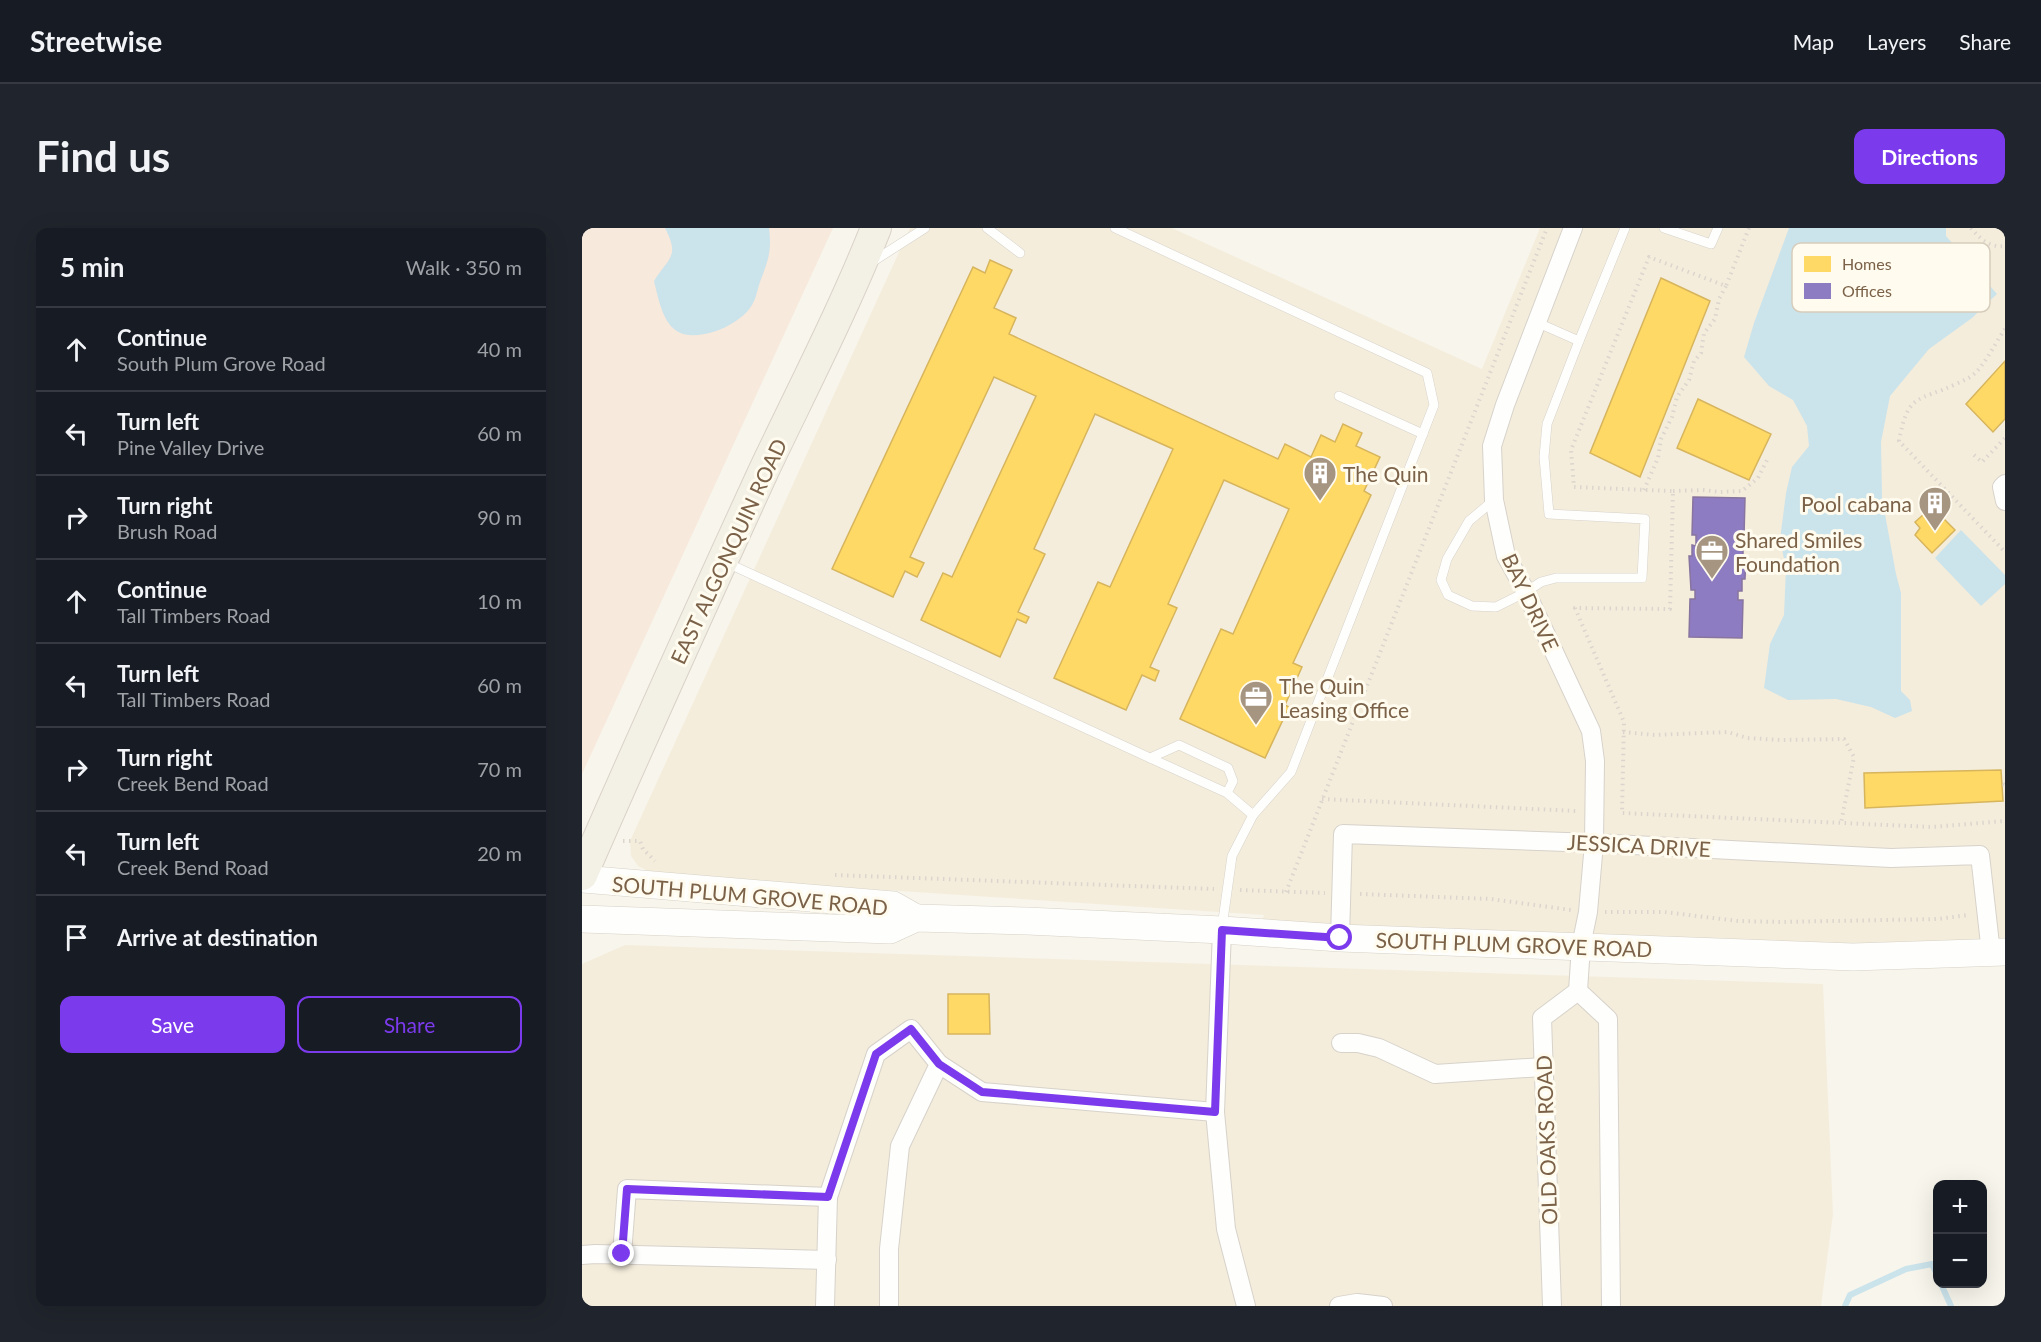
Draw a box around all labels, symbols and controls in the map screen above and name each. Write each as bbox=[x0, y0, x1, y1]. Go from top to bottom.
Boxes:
text: Streetwise bbox=[30, 24, 162, 58]
text: Map bbox=[1793, 29, 1834, 54]
text: Layers bbox=[1867, 29, 1926, 54]
text: Share bbox=[1959, 29, 2011, 54]
button: Directions bbox=[1854, 129, 2005, 184]
text: Find us bbox=[36, 131, 170, 181]
legend bbox=[1792, 243, 1990, 312]
text: 5 min bbox=[60, 251, 124, 283]
text: Homes bbox=[1842, 254, 1892, 273]
text: Walk · 350 m bbox=[406, 255, 522, 279]
text: Offices bbox=[1842, 281, 1892, 300]
text: Continue bbox=[117, 324, 207, 351]
icon: ahead bbox=[60, 333, 93, 366]
text: 40 m bbox=[477, 337, 522, 361]
text: South Plum Grove Road bbox=[117, 351, 326, 375]
text: Turn left bbox=[117, 408, 199, 435]
icon: left bbox=[60, 417, 93, 450]
text: 60 m bbox=[477, 421, 522, 445]
street label: EAST ALGONQUIN ROAD bbox=[665, 434, 791, 668]
text: Pine Valley Drive bbox=[117, 435, 264, 459]
building icon: The Quin bbox=[1302, 455, 1338, 502]
place label: The Quin bbox=[1343, 461, 1429, 486]
building icon: Pool cabana bbox=[1917, 485, 1953, 532]
place label: Pool cabana bbox=[1801, 491, 1912, 516]
text: Turn right bbox=[117, 492, 212, 519]
icon: right bbox=[60, 501, 93, 534]
text: 90 m bbox=[477, 505, 522, 529]
text: Brush Road bbox=[117, 519, 217, 543]
place label: Shared Smiles Foundation bbox=[1735, 527, 1862, 576]
office icon: Shared Smiles Foundation bbox=[1694, 533, 1730, 580]
street label: BAY DRIVE bbox=[1497, 549, 1565, 655]
text: Continue bbox=[117, 576, 207, 603]
icon: ahead bbox=[60, 585, 93, 618]
text: 10 m bbox=[477, 589, 522, 613]
text: Tall Timbers Road bbox=[117, 603, 271, 627]
text: Turn left bbox=[117, 660, 199, 687]
icon: left bbox=[60, 669, 93, 702]
text: 60 m bbox=[477, 673, 522, 697]
place label: The Quin Leasing Office bbox=[1279, 673, 1409, 722]
office icon: The Quin Leasing Office bbox=[1238, 679, 1274, 726]
text: Tall Timbers Road bbox=[117, 687, 271, 711]
text: Turn right bbox=[117, 744, 212, 771]
icon: right bbox=[60, 753, 93, 786]
text: 70 m bbox=[477, 757, 522, 781]
text: Creek Bend Road bbox=[117, 771, 269, 795]
text: Turn left bbox=[117, 828, 199, 855]
street label: JESSICA DRIVE bbox=[1566, 829, 1712, 861]
icon: left bbox=[60, 837, 93, 870]
text: 20 m bbox=[477, 841, 522, 865]
text: Creek Bend Road bbox=[117, 855, 269, 879]
street label: SOUTH PLUM GROVE ROAD bbox=[611, 870, 889, 920]
icon: arrive bbox=[60, 921, 93, 954]
text: Arrive at destination bbox=[117, 924, 318, 951]
route start bbox=[1326, 924, 1352, 950]
street label: SOUTH PLUM GROVE ROAD bbox=[1375, 927, 1653, 961]
button: Save bbox=[60, 996, 285, 1053]
button: Share bbox=[297, 996, 522, 1053]
street label: OLD OAKS ROAD bbox=[1531, 1055, 1561, 1225]
map controls bbox=[1933, 1180, 1987, 1288]
button: + bbox=[1933, 1180, 1987, 1234]
button: − bbox=[1933, 1234, 1987, 1288]
route end bbox=[608, 1240, 634, 1266]

